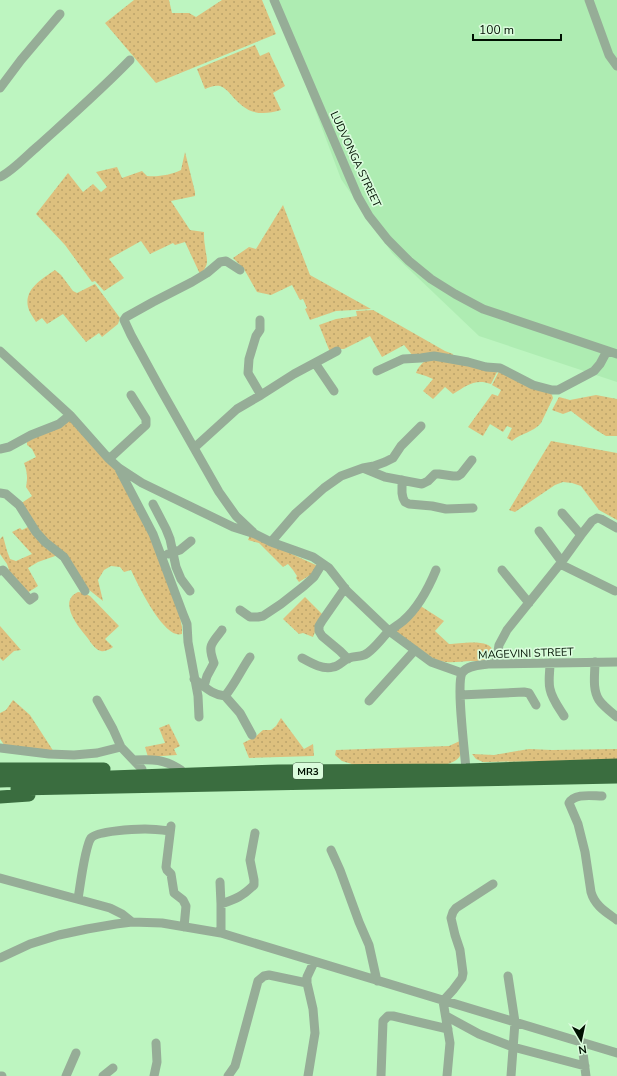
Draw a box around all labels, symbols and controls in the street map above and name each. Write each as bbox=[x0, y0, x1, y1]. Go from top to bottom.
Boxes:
scale bar bbox=[473, 16, 561, 42]
text: 100 m bbox=[479, 22, 514, 38]
street label: LUDVONGA STREET bbox=[327, 109, 385, 210]
street label: MAGEVINI STREET bbox=[478, 644, 574, 663]
road number: MR3 bbox=[293, 763, 323, 779]
north arrow bbox=[561, 1020, 601, 1060]
text: N bbox=[577, 1041, 588, 1057]

